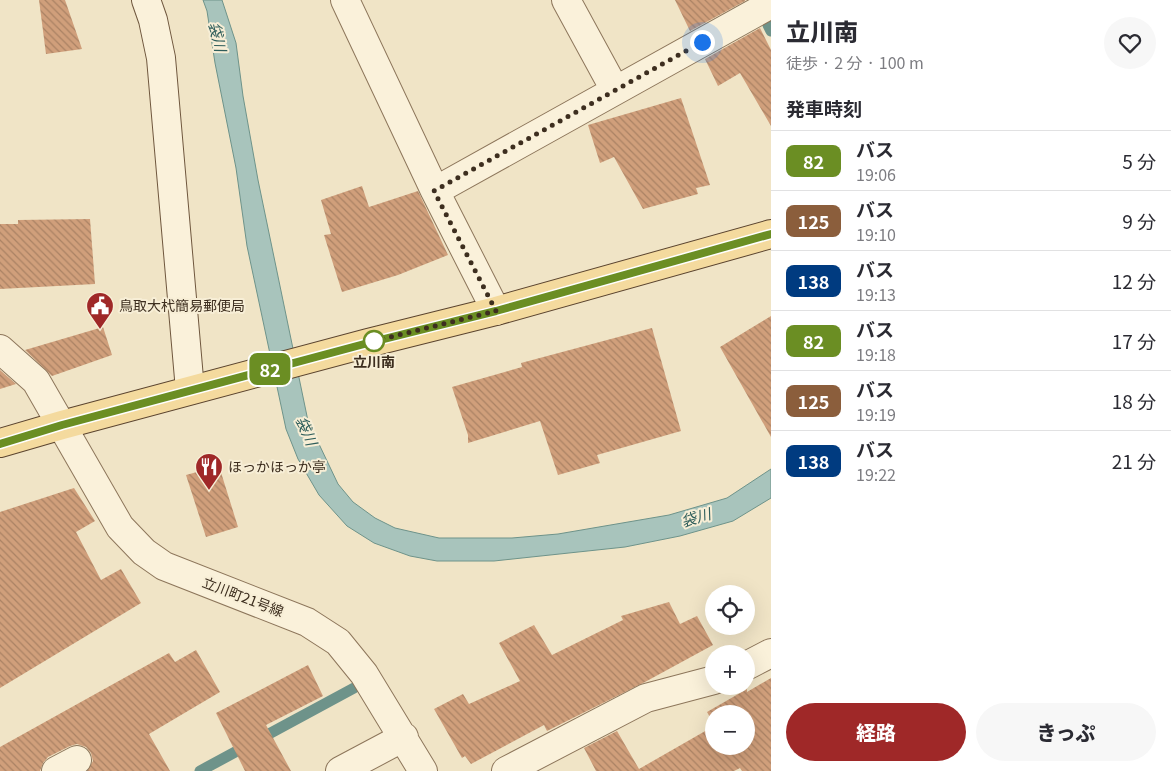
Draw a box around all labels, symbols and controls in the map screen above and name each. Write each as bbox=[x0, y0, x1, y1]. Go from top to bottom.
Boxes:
text: 立川南 bbox=[786, 13, 858, 48]
button: heart bbox=[1104, 17, 1156, 69]
water label: 袋川 bbox=[205, 20, 233, 56]
your location bbox=[690, 30, 715, 55]
text: 徒歩 · 2 分 · 100 m bbox=[786, 50, 924, 74]
text: 発車時刻 bbox=[786, 94, 862, 121]
text: バス bbox=[856, 135, 894, 162]
text: 5 分 bbox=[1122, 147, 1156, 174]
text: 82 bbox=[803, 148, 824, 174]
text: 19:06 bbox=[856, 162, 896, 186]
text: バス bbox=[856, 195, 894, 222]
text: 9 分 bbox=[1122, 207, 1156, 234]
text: 125 bbox=[798, 208, 829, 234]
text: 19:10 bbox=[856, 222, 896, 246]
text: バス bbox=[856, 255, 894, 282]
text: 12 分 bbox=[1112, 267, 1156, 294]
text: 138 bbox=[798, 268, 829, 294]
text: 19:13 bbox=[856, 282, 896, 306]
public building icon: 鳥取大杙簡易郵便局 bbox=[85, 291, 115, 330]
place label: 鳥取大杙簡易郵便局 bbox=[119, 295, 245, 315]
text: バス bbox=[856, 315, 894, 342]
text: 17 分 bbox=[1112, 327, 1156, 354]
text: 82 bbox=[803, 328, 824, 354]
marker: 立川南 bbox=[363, 330, 385, 352]
text: 19:18 bbox=[856, 342, 896, 366]
place label: 立川南 bbox=[353, 351, 395, 371]
line badge: 82 bbox=[248, 353, 292, 385]
text: 82 bbox=[259, 356, 281, 382]
text: バス bbox=[856, 375, 894, 402]
text: 18 分 bbox=[1112, 387, 1156, 414]
text: 125 bbox=[798, 388, 829, 414]
text: 19:19 bbox=[856, 402, 896, 426]
water label: 袋川 bbox=[292, 412, 324, 450]
text: バス bbox=[856, 435, 894, 462]
text: 21 分 bbox=[1112, 447, 1156, 474]
text: 138 bbox=[798, 448, 829, 474]
restaurant icon: ほっかほっか亭 bbox=[194, 452, 224, 491]
place label: ほっかほっか亭 bbox=[228, 456, 326, 476]
text: 19:22 bbox=[856, 462, 896, 486]
water label: 袋川 bbox=[678, 502, 715, 531]
street label: 立川町21号線 bbox=[200, 571, 287, 621]
map controls bbox=[705, 585, 755, 755]
button: locate bbox=[705, 585, 755, 635]
button: + bbox=[705, 645, 755, 695]
button: 経路 bbox=[786, 703, 966, 761]
button: きっぷ bbox=[976, 703, 1156, 761]
button: − bbox=[705, 705, 755, 755]

